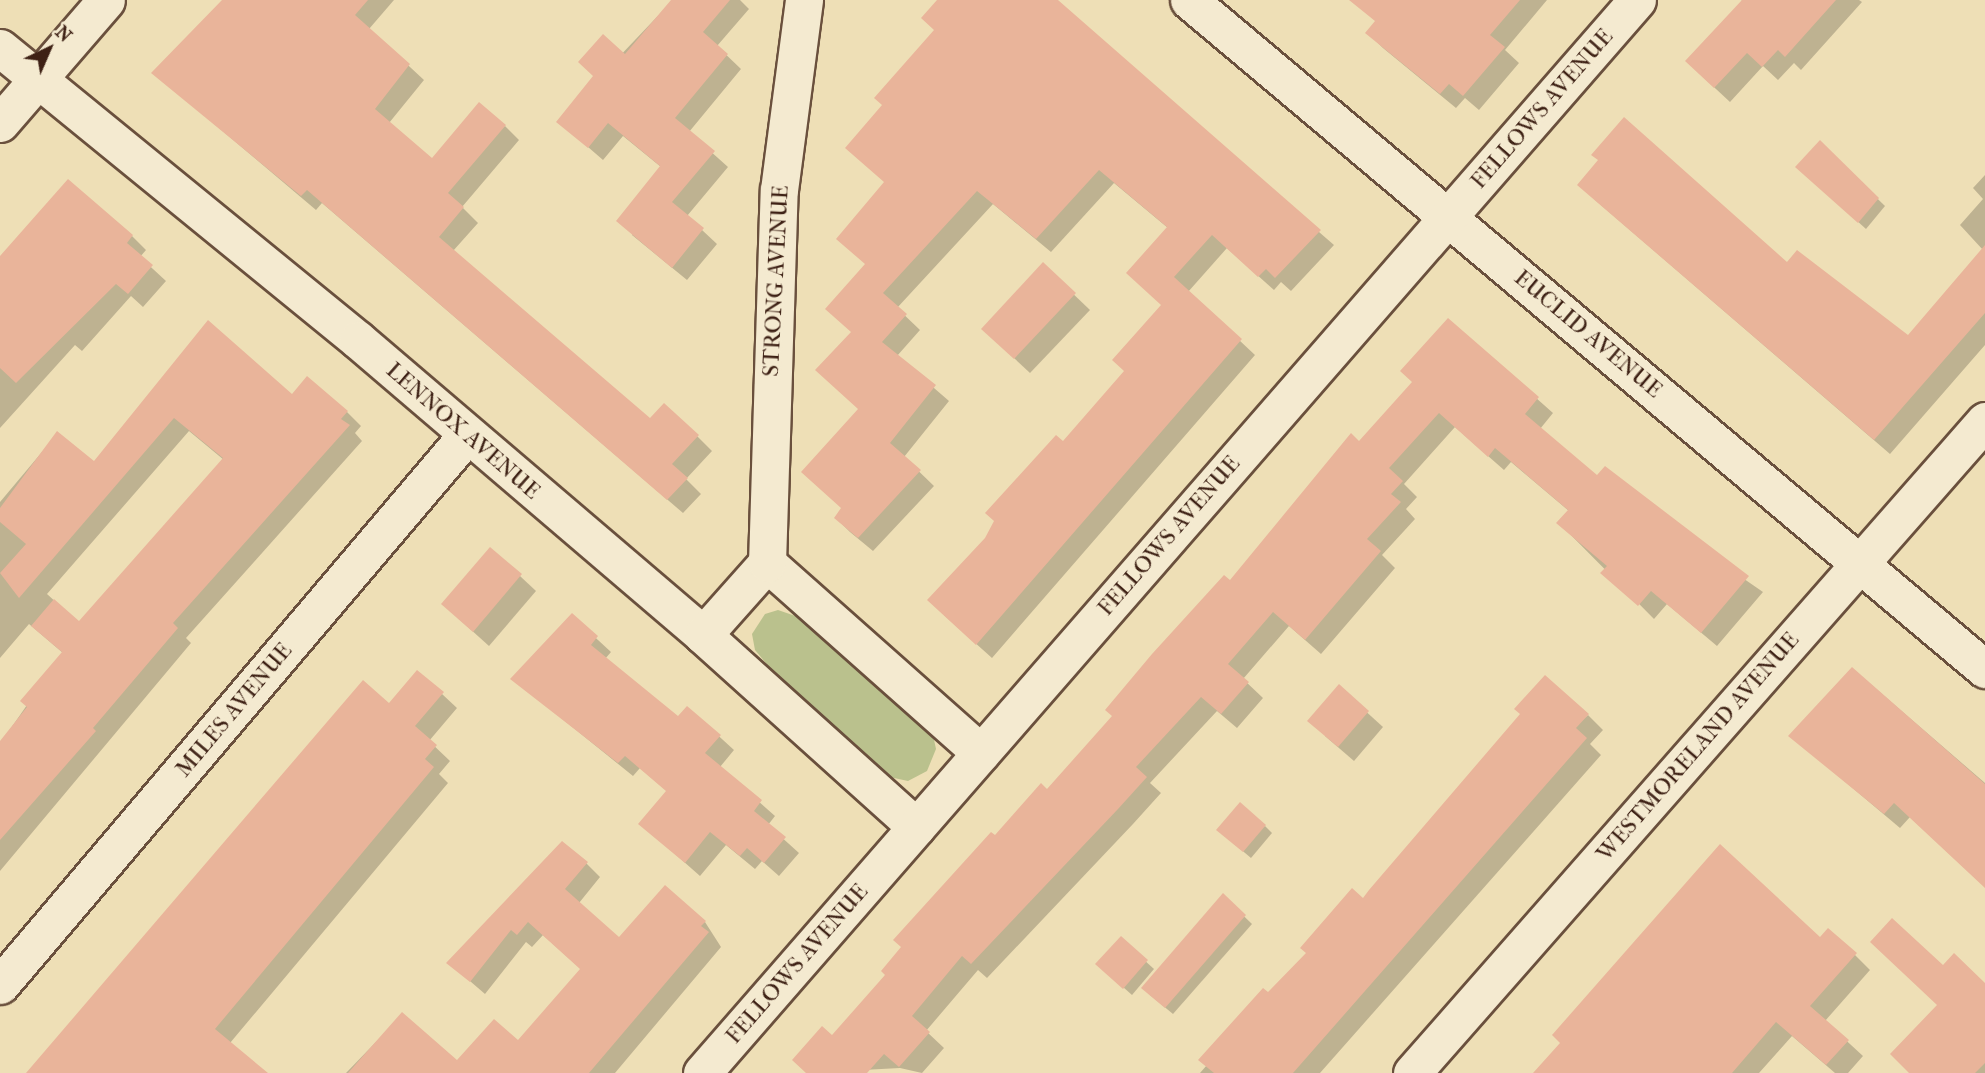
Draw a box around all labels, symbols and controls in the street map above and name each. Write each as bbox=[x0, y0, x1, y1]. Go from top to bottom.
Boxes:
north arrow bbox=[14, 14, 84, 84]
text: N bbox=[51, 21, 76, 47]
street label: FELLOWS AVENUE bbox=[1465, 23, 1619, 195]
street label: STRONG AVENUE bbox=[757, 185, 795, 377]
street label: EUCLID AVENUE bbox=[1508, 264, 1668, 404]
street label: LENNOX AVENUE bbox=[380, 357, 546, 505]
street label: FELLOWS AVENUE bbox=[1092, 450, 1246, 622]
street label: WESTMORELAND AVENUE bbox=[1591, 627, 1805, 867]
street label: MILES AVENUE bbox=[170, 637, 298, 783]
street label: FELLOWS AVENUE bbox=[720, 878, 874, 1050]

